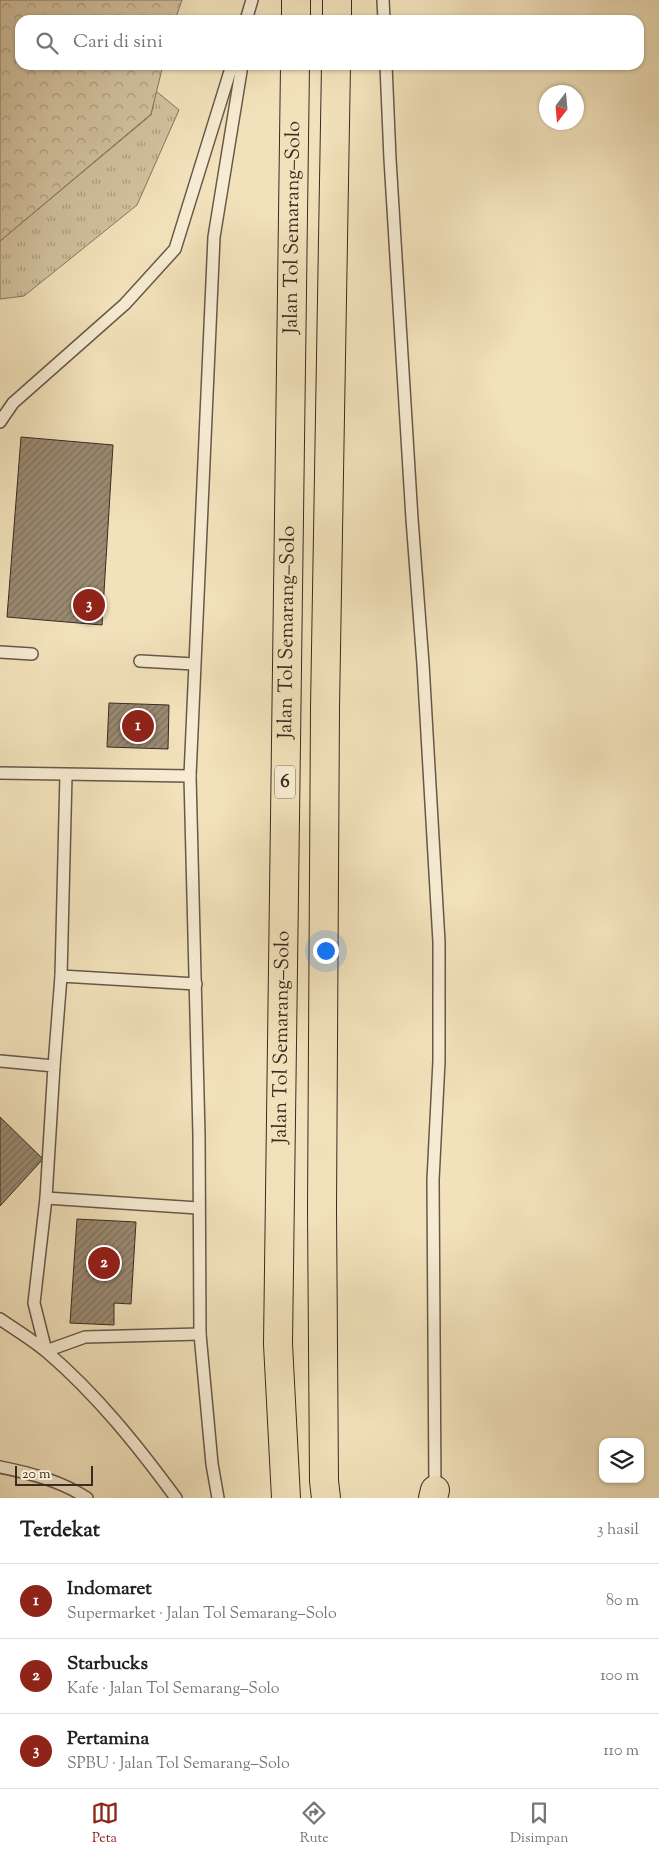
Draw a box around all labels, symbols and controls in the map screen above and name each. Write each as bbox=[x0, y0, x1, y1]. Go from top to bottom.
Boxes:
search box bbox=[15, 15, 644, 70]
icon: search bbox=[33, 29, 61, 57]
text: Cari di sini bbox=[73, 29, 163, 56]
north arrow bbox=[539, 85, 584, 130]
street label: Jalan Tol Semarang–Solo bbox=[277, 121, 309, 335]
street label: Jalan Tol Semarang–Solo bbox=[272, 526, 303, 740]
pin: 3 bbox=[73, 586, 105, 624]
pin: 1 bbox=[122, 707, 154, 745]
road number: 6 bbox=[275, 766, 295, 799]
street label: Jalan Tol Semarang–Solo bbox=[266, 931, 298, 1145]
your location bbox=[313, 938, 339, 964]
pin: 2 bbox=[88, 1244, 120, 1282]
map controls bbox=[599, 1438, 644, 1483]
button: layers bbox=[599, 1438, 644, 1483]
scale bar bbox=[15, 1463, 92, 1486]
text: 20 m bbox=[22, 1465, 51, 1485]
text: Terdekat bbox=[20, 1516, 100, 1546]
text: 3 hasil bbox=[597, 1519, 639, 1542]
text: Indomaret bbox=[67, 1576, 152, 1603]
text: 1 bbox=[33, 1590, 39, 1613]
text: 80 m bbox=[606, 1590, 639, 1613]
text: Supermarket · Jalan Tol Semarang–Solo bbox=[67, 1603, 337, 1626]
text: Starbucks bbox=[67, 1651, 148, 1678]
text: 2 bbox=[32, 1665, 40, 1688]
text: 100 m bbox=[600, 1665, 639, 1688]
text: Kafe · Jalan Tol Semarang–Solo bbox=[67, 1678, 280, 1701]
text: Pertamina bbox=[67, 1726, 149, 1753]
text: 3 bbox=[33, 1740, 39, 1763]
text: 110 m bbox=[603, 1740, 639, 1763]
text: SPBU · Jalan Tol Semarang–Solo bbox=[67, 1753, 290, 1776]
tab: Peta bbox=[91, 1799, 119, 1849]
tab: Rute bbox=[300, 1799, 329, 1849]
tab: Disimpan bbox=[510, 1799, 568, 1849]

